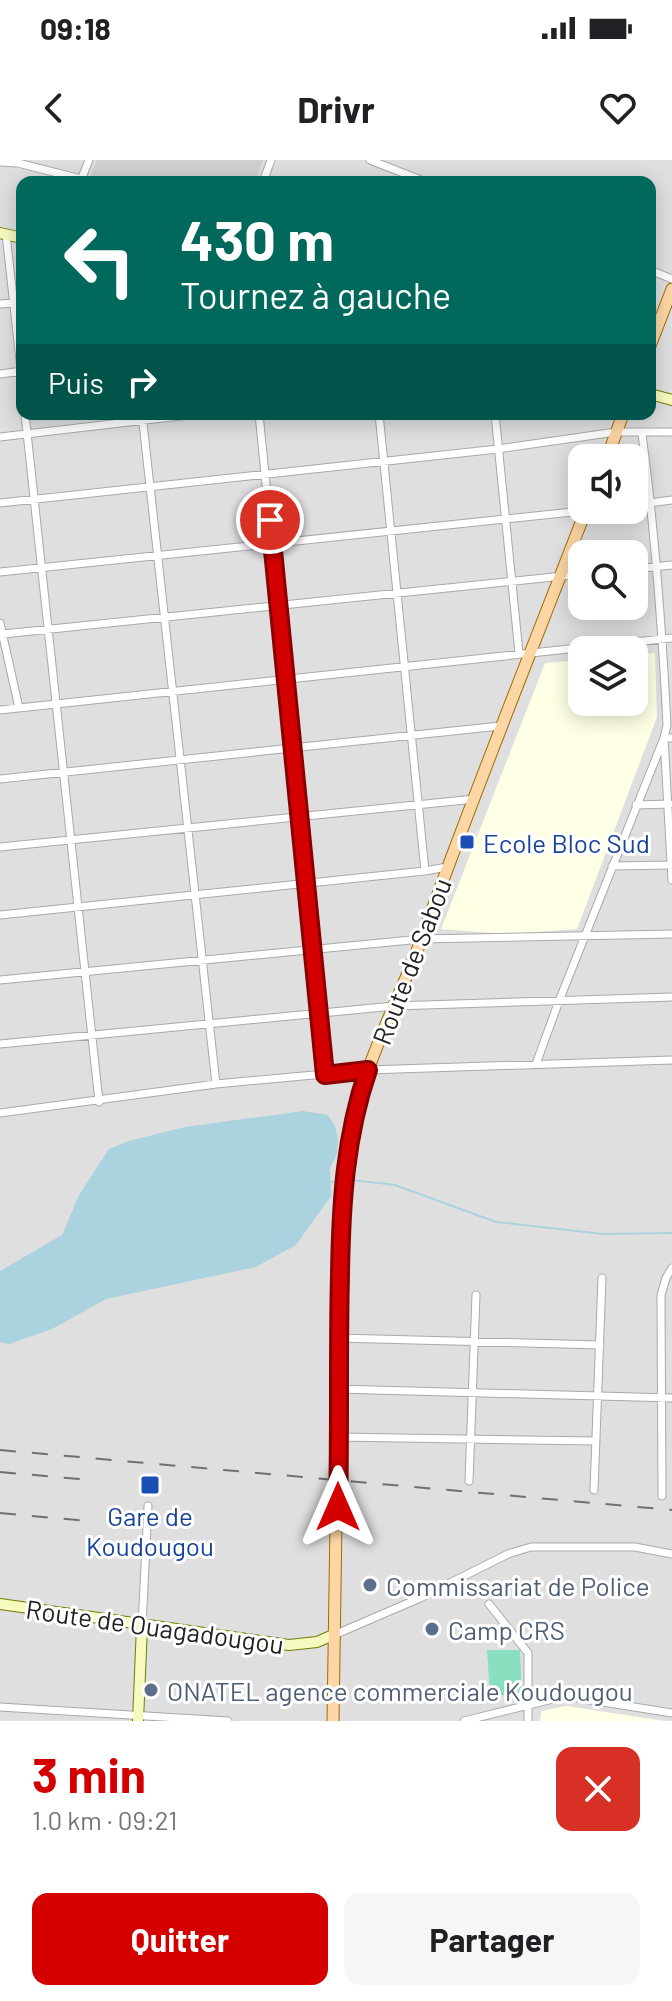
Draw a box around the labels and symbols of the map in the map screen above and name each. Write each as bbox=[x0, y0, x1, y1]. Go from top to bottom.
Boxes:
pin bbox=[236, 486, 304, 554]
place label: Ecole Bloc Sud bbox=[483, 827, 650, 858]
marker: Ecole Bloc Sud bbox=[458, 833, 476, 851]
street label: Route de Sabou bbox=[365, 873, 457, 1049]
position arrow bbox=[296, 1465, 380, 1549]
marker: Gare de Koudougou bbox=[139, 1474, 161, 1496]
place label: Gare de Koudougou bbox=[86, 1500, 214, 1561]
place label: Commissariat de Police bbox=[386, 1570, 650, 1601]
marker: Commissariat de Police bbox=[361, 1576, 379, 1594]
street label: Route de Ouagadougou bbox=[24, 1593, 286, 1659]
place label: Camp CRS bbox=[448, 1614, 565, 1645]
marker: Camp CRS bbox=[423, 1620, 441, 1638]
place label: ONATEL agence commerciale Koudougou bbox=[167, 1675, 633, 1706]
marker: ONATEL agence commerciale Koudougou bbox=[142, 1681, 160, 1699]

